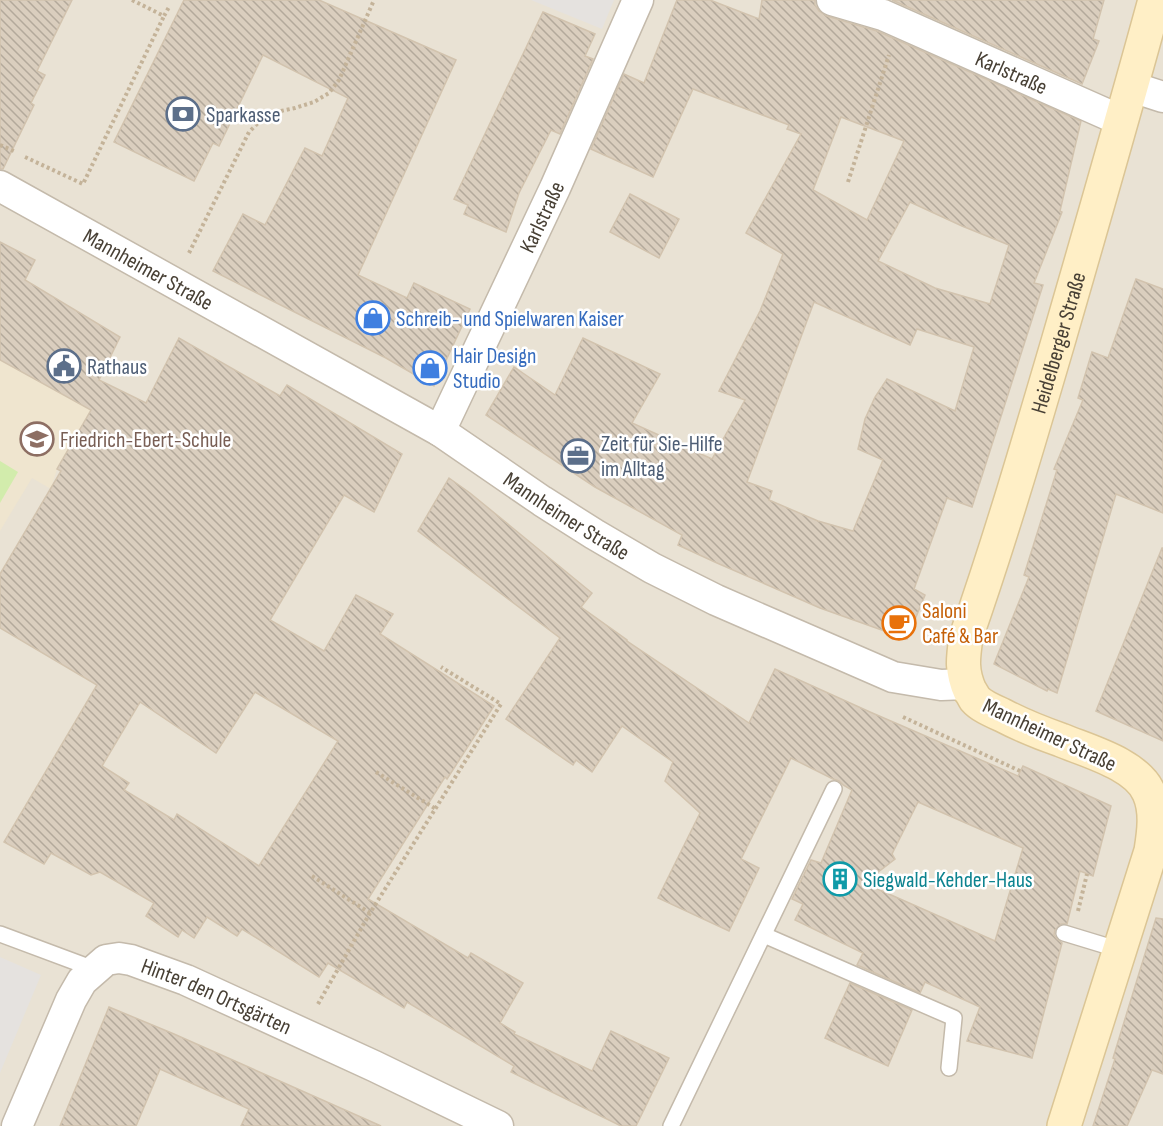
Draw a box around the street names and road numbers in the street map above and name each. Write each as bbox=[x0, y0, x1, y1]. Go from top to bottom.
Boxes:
street label: Karlstraße bbox=[971, 46, 1051, 101]
street label: Karlstraße bbox=[514, 178, 571, 258]
street label: Mannheimer Straße bbox=[78, 223, 217, 317]
street label: Heidelberger Straße bbox=[1026, 269, 1093, 417]
street label: Mannheimer Straße bbox=[498, 467, 634, 567]
street label: Mannheimer Straße bbox=[978, 693, 1120, 778]
street label: Hinter den Ortsgärten bbox=[137, 953, 295, 1041]

